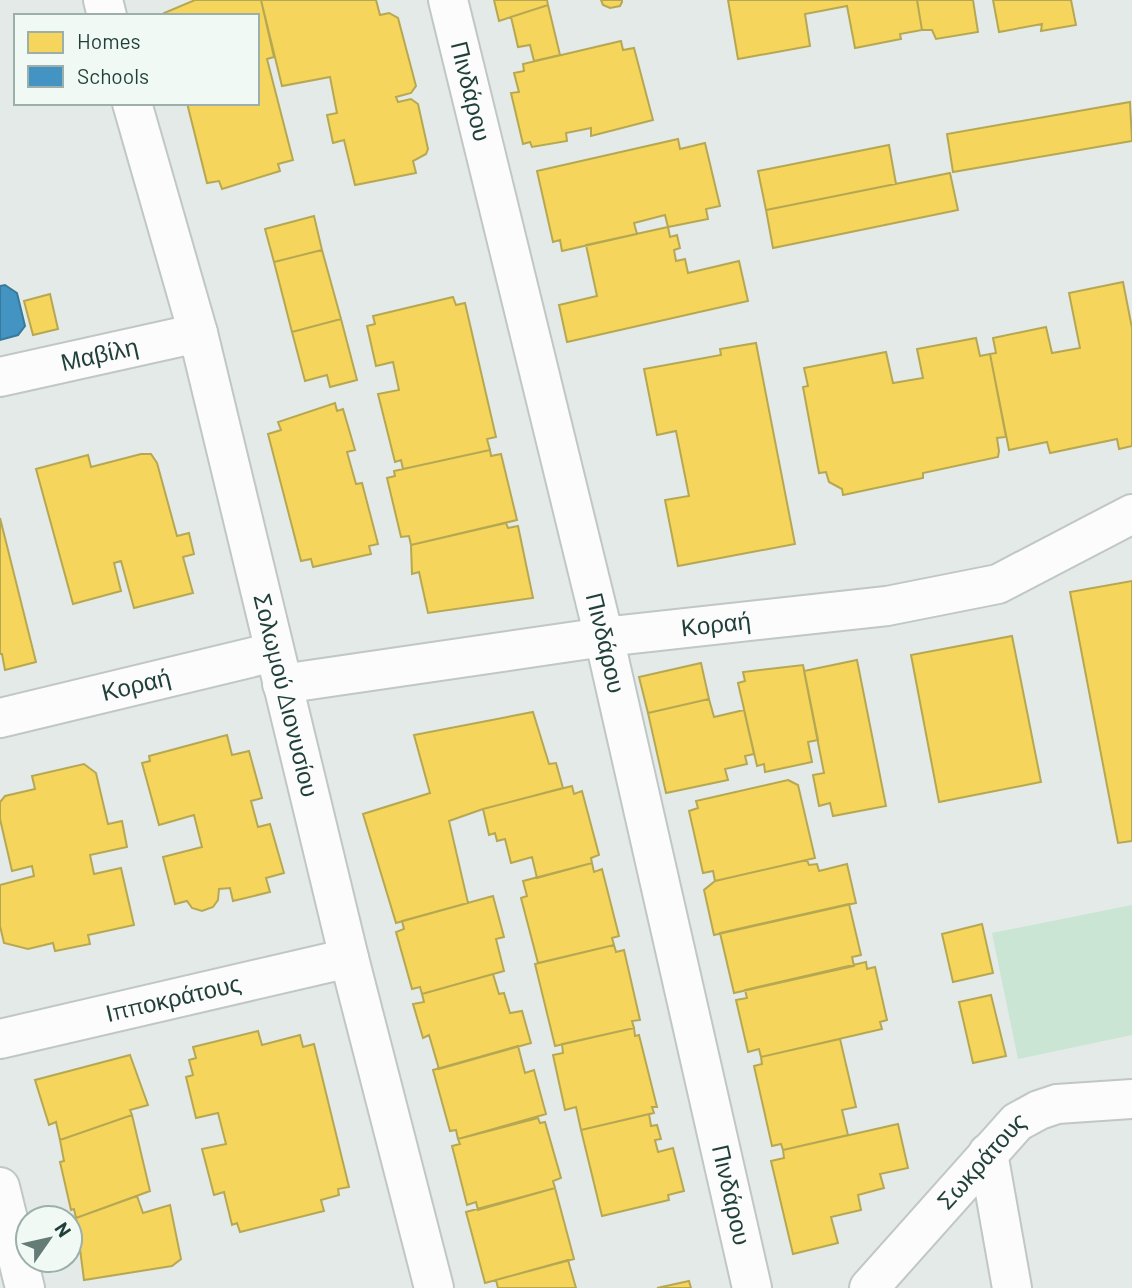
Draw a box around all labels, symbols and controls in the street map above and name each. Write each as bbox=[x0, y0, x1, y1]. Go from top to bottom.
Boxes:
legend bbox=[14, 14, 259, 105]
text: Homes bbox=[77, 28, 141, 53]
street label: Πινδάρου bbox=[446, 38, 498, 144]
text: Schools bbox=[77, 63, 149, 88]
street label: Μαβίλη bbox=[58, 331, 141, 376]
street label: Σολωμού Διονυσίου bbox=[248, 590, 326, 800]
street label: Πινδάρου bbox=[581, 590, 632, 696]
street label: Κοραή bbox=[679, 605, 752, 641]
street label: Κοραή bbox=[98, 661, 173, 706]
street label: Ιπποκράτους bbox=[103, 968, 243, 1027]
street label: Σωκράτους bbox=[930, 1104, 1030, 1215]
street label: Πινδάρου bbox=[707, 1142, 758, 1248]
north arrow bbox=[14, 1204, 84, 1274]
text: N bbox=[50, 1218, 77, 1241]

